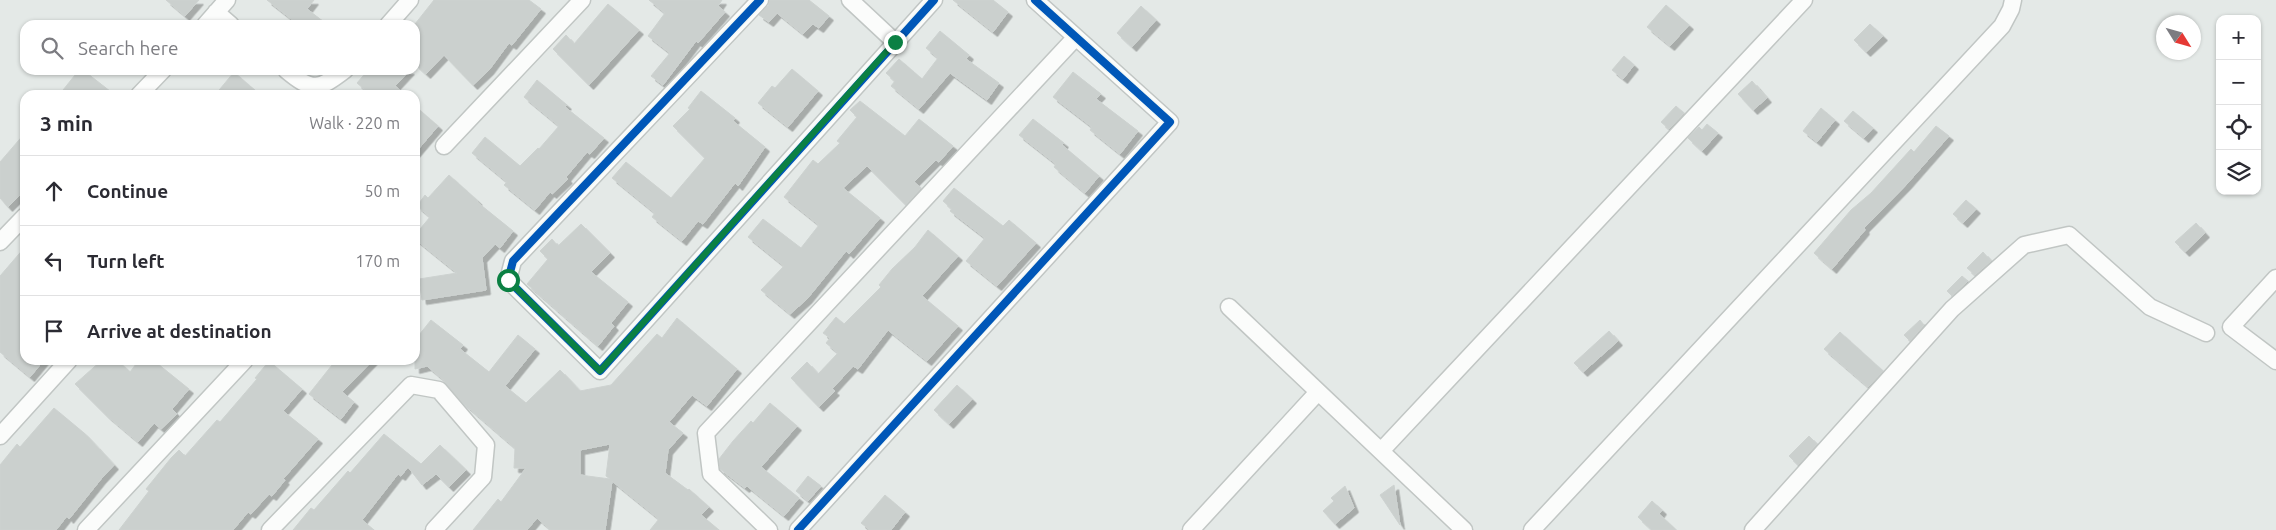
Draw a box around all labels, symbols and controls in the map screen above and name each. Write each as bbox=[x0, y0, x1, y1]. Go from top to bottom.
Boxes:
north arrow bbox=[2156, 15, 2201, 60]
map controls bbox=[2216, 15, 2261, 195]
button: + bbox=[2216, 15, 2261, 60]
search box bbox=[20, 20, 420, 75]
route end bbox=[884, 31, 907, 54]
icon: search bbox=[38, 34, 66, 62]
text: Search here bbox=[78, 37, 178, 59]
button: − bbox=[2216, 60, 2261, 105]
button: locate bbox=[2216, 105, 2261, 150]
text: 3 min bbox=[40, 111, 93, 135]
text: Walk · 220 m bbox=[309, 114, 400, 132]
button: layers bbox=[2216, 150, 2261, 195]
icon: ahead bbox=[40, 177, 68, 205]
text: Continue bbox=[87, 180, 168, 202]
text: 50 m bbox=[364, 182, 400, 200]
icon: left bbox=[40, 247, 68, 275]
text: Turn left bbox=[87, 250, 165, 272]
text: 170 m bbox=[355, 252, 400, 270]
route start bbox=[497, 269, 520, 292]
icon: arrive bbox=[40, 317, 68, 345]
text: Arrive at destination bbox=[87, 320, 272, 342]

